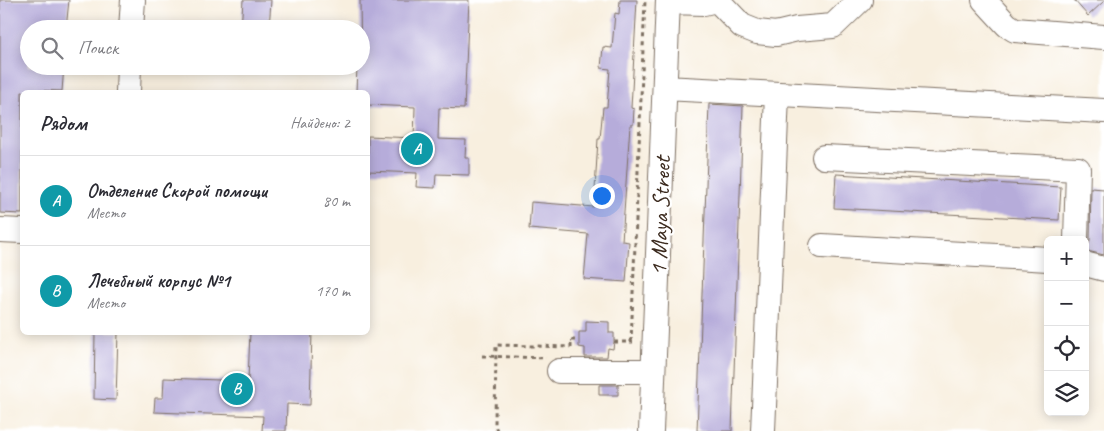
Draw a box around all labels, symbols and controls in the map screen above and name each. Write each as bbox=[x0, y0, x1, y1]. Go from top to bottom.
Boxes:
search box bbox=[20, 20, 370, 75]
icon: search bbox=[38, 34, 66, 62]
text: Поиск bbox=[78, 36, 118, 60]
text: Рядом bbox=[40, 110, 87, 136]
text: Найдено: 2 bbox=[290, 113, 350, 133]
pin: A bbox=[401, 130, 433, 168]
street label: 1 Maya Street bbox=[643, 154, 677, 276]
text: Отделение Скорой помощи bbox=[87, 179, 267, 203]
your location bbox=[589, 183, 615, 209]
text: A bbox=[52, 191, 60, 211]
text: 80 m bbox=[323, 191, 350, 211]
text: Место bbox=[87, 203, 125, 223]
map controls bbox=[1044, 236, 1089, 416]
button: + bbox=[1044, 236, 1089, 281]
text: Лечебный корпус №1 bbox=[87, 269, 230, 293]
text: B bbox=[52, 281, 60, 301]
text: 170 m bbox=[316, 281, 350, 301]
button: − bbox=[1044, 281, 1089, 326]
text: Место bbox=[87, 293, 125, 313]
button: locate bbox=[1044, 326, 1089, 371]
pin: B bbox=[221, 370, 253, 408]
button: layers bbox=[1044, 371, 1089, 416]

